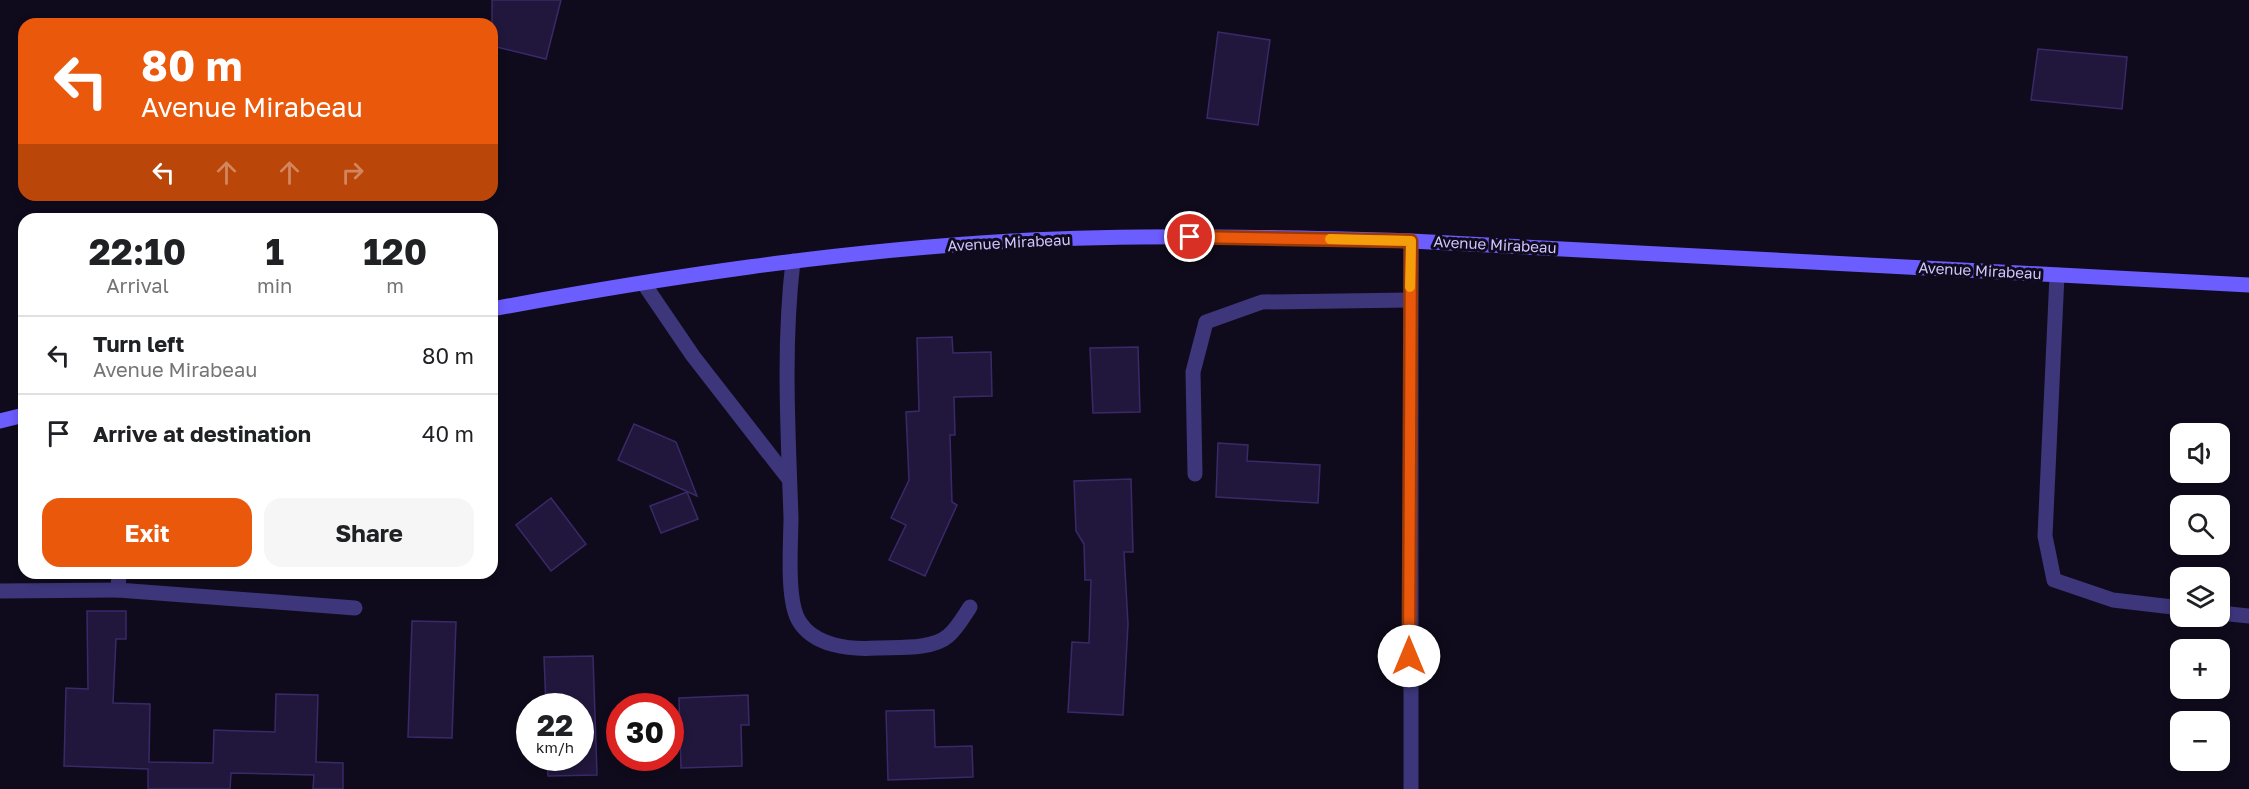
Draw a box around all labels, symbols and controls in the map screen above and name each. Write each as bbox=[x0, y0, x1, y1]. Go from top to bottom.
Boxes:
text: 80 m bbox=[141, 40, 242, 90]
icon: left bbox=[42, 42, 120, 120]
text: Avenue Mirabeau bbox=[141, 91, 363, 123]
icon: left bbox=[147, 156, 180, 189]
icon: ahead bbox=[210, 156, 243, 189]
icon: ahead bbox=[273, 156, 306, 189]
icon: right bbox=[336, 156, 369, 189]
pin bbox=[1164, 211, 1215, 262]
icon: arrive bbox=[1173, 220, 1206, 253]
text: 22:10 bbox=[89, 230, 186, 273]
text: 1 bbox=[265, 230, 284, 273]
text: 120 bbox=[363, 230, 427, 273]
street label: Avenue Mirabeau bbox=[947, 230, 1071, 254]
street label: Avenue Mirabeau bbox=[1433, 232, 1557, 256]
street label: Avenue Mirabeau bbox=[1918, 258, 2042, 282]
text: Arrival bbox=[106, 273, 169, 297]
text: min bbox=[257, 273, 292, 297]
text: m bbox=[386, 273, 404, 297]
text: Turn left bbox=[93, 330, 184, 357]
icon: left bbox=[42, 339, 75, 372]
text: 80 m bbox=[422, 342, 474, 369]
text: Avenue Mirabeau bbox=[93, 357, 257, 381]
icon: arrive bbox=[42, 417, 75, 450]
text: Arrive at destination bbox=[93, 420, 311, 447]
text: 40 m bbox=[422, 420, 474, 447]
map controls bbox=[2170, 423, 2230, 771]
button: sound bbox=[2170, 423, 2230, 483]
button: search bbox=[2170, 495, 2230, 555]
button: Exit bbox=[42, 498, 252, 567]
button: Share bbox=[264, 498, 474, 567]
button: layers bbox=[2170, 567, 2230, 627]
position arrow bbox=[1377, 624, 1441, 688]
button: + bbox=[2170, 639, 2230, 699]
speed limit sign: 30 bbox=[606, 693, 684, 771]
text: 22 bbox=[537, 707, 573, 743]
button: − bbox=[2170, 711, 2230, 771]
text: km/h bbox=[536, 738, 574, 756]

